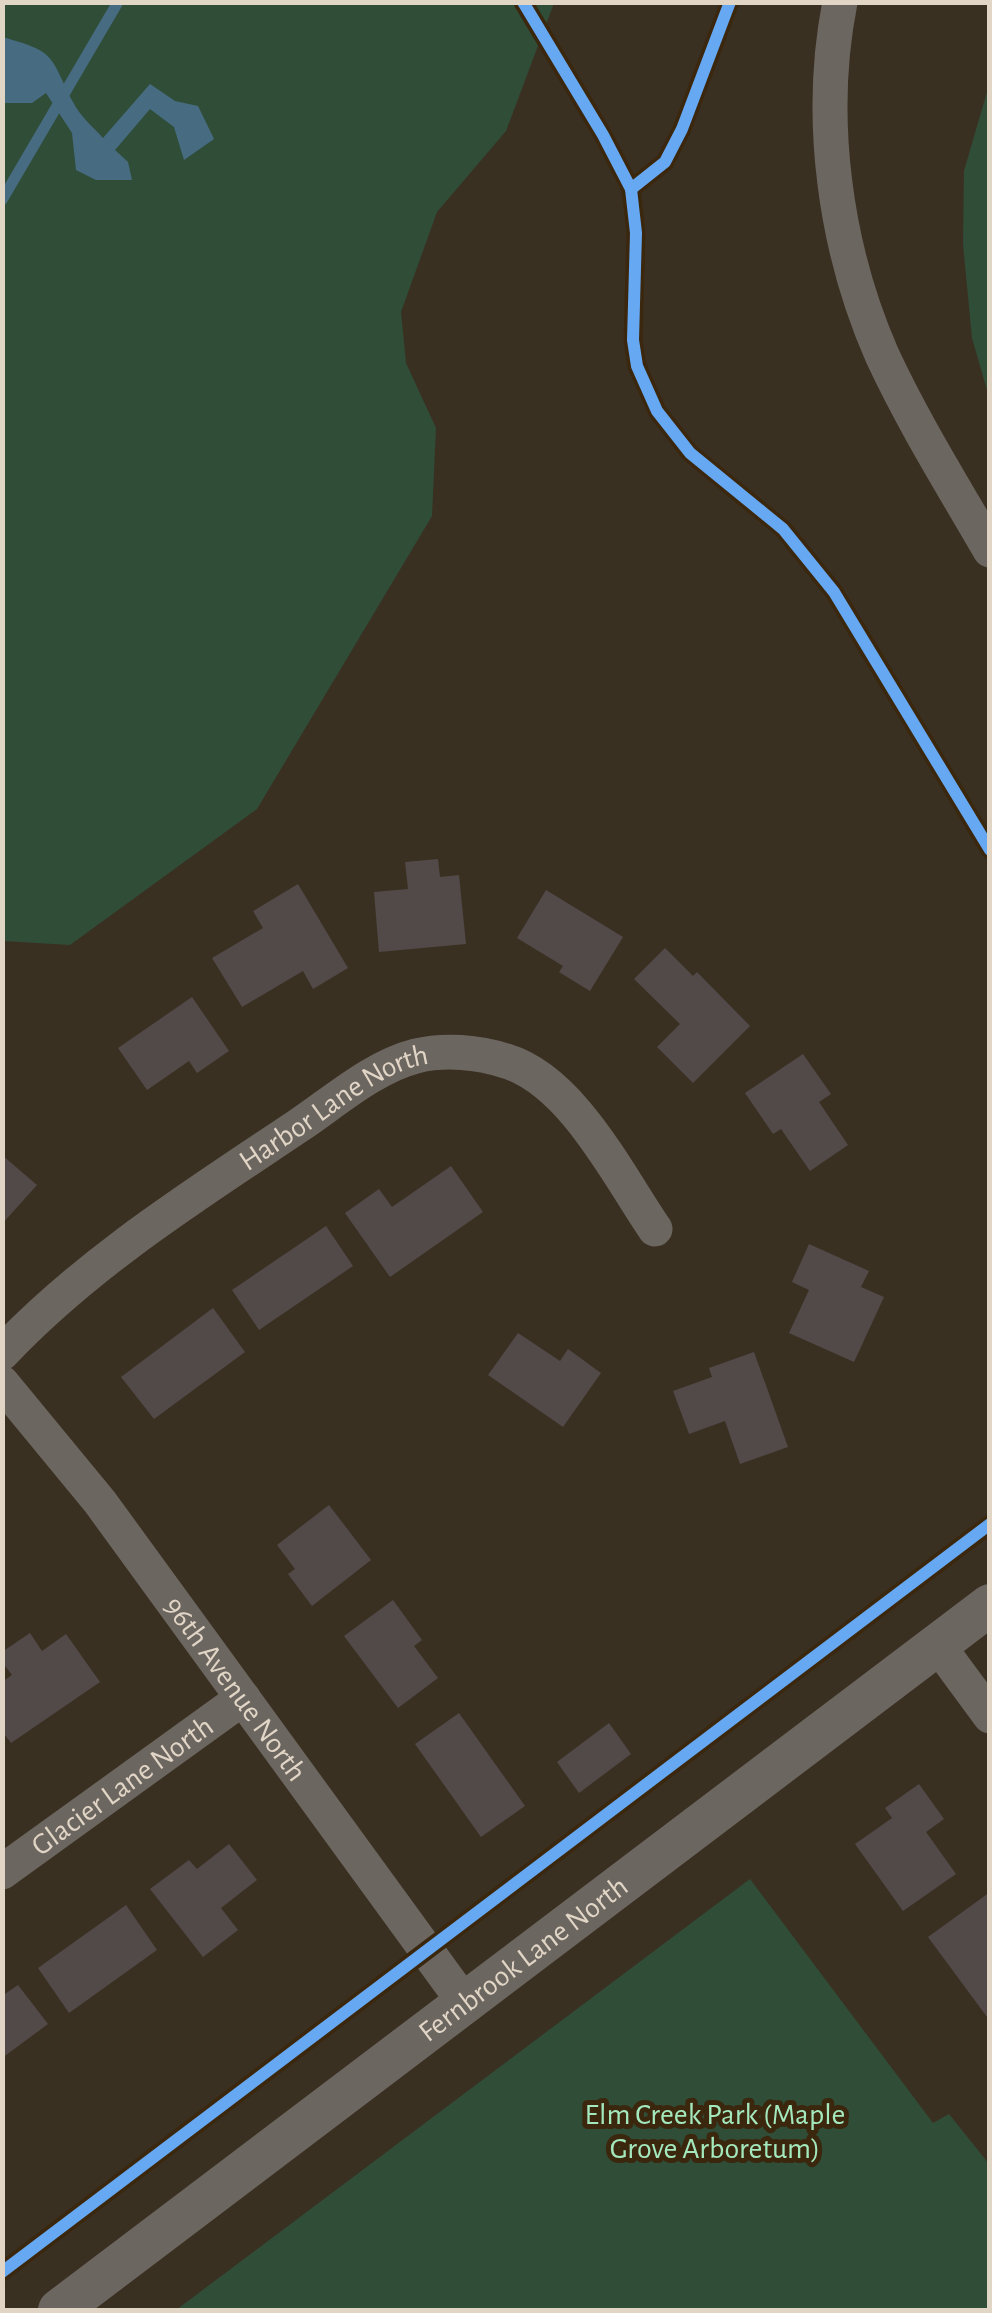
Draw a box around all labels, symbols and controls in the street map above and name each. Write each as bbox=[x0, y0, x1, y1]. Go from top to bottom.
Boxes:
street label: Harbor Lane North bbox=[234, 1040, 431, 1177]
street label: 96th Avenue North bbox=[158, 1591, 312, 1787]
street label: Glacier Lane North bbox=[26, 1711, 219, 1862]
street label: Fernbrook Lane North bbox=[414, 1871, 634, 2048]
park label: Elm Creek Park (Maple Grove Arboretum) bbox=[585, 2100, 845, 2164]

